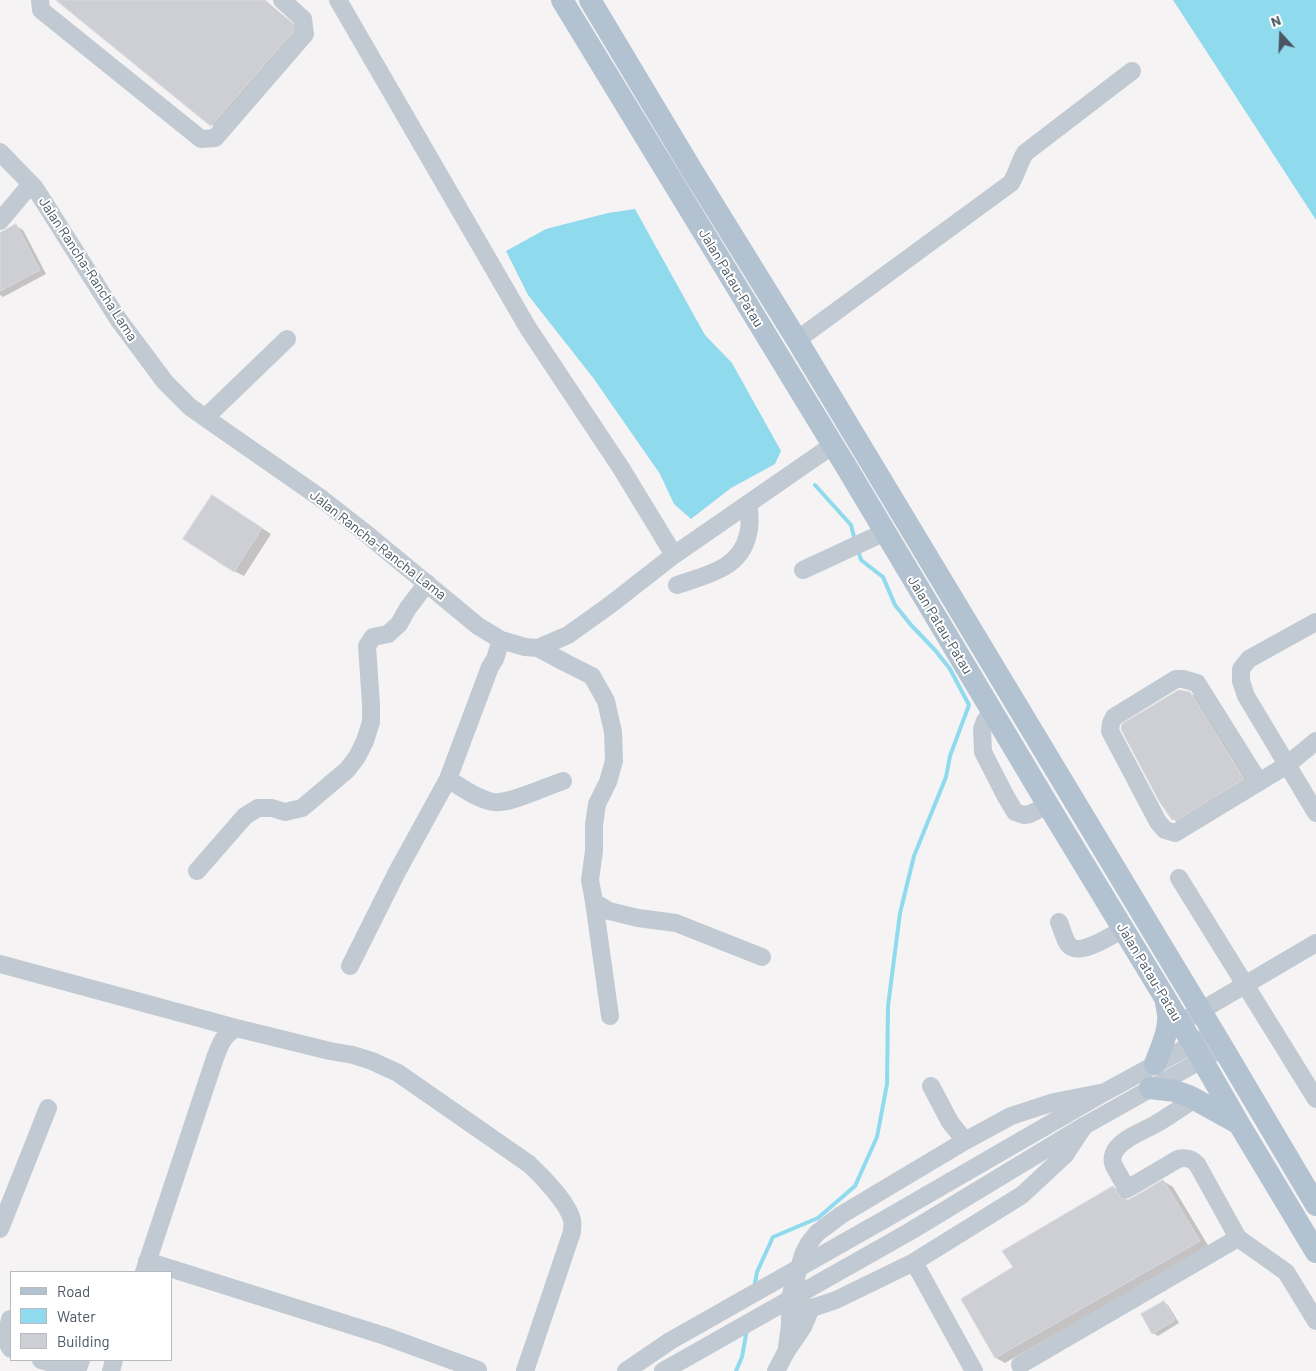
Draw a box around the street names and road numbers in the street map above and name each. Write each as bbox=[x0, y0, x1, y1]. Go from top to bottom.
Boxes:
street label: Jalan Rancha-Rancha Lama bbox=[35, 194, 141, 344]
street label: Jalan Patau-Patau bbox=[695, 226, 767, 330]
street label: Jalan Rancha-Rancha Lama bbox=[306, 487, 450, 603]
street label: Jalan Patau-Patau bbox=[904, 573, 976, 677]
street label: Jalan Patau-Patau bbox=[1113, 920, 1185, 1024]

